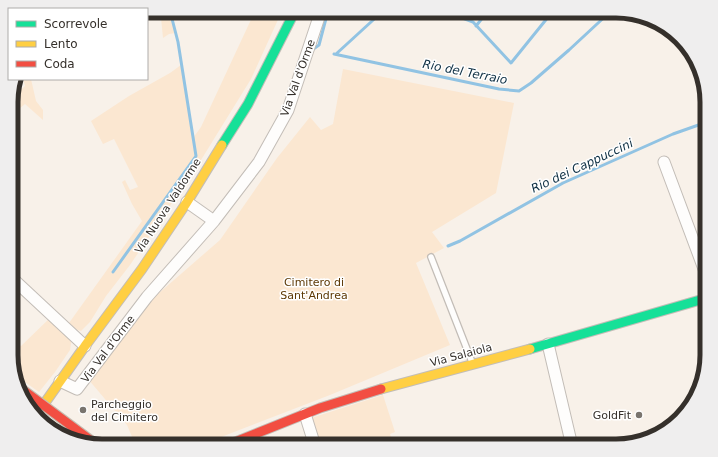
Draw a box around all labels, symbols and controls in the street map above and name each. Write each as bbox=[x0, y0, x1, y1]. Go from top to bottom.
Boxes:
legend bbox=[8, 8, 148, 80]
text: Scorrevole bbox=[44, 17, 108, 31]
text: Lento bbox=[44, 37, 78, 51]
street label: Via Val d'Orme bbox=[278, 37, 318, 118]
text: Coda bbox=[44, 57, 75, 71]
water label: Rio del Terraio bbox=[421, 57, 509, 87]
water label: Rio dei Cappuccini bbox=[529, 136, 636, 196]
street label: Via Nuova Valdorme bbox=[132, 156, 204, 256]
park label: Cimitero di Sant'Andrea bbox=[280, 276, 348, 302]
street label: Via Val d'Orme bbox=[78, 313, 138, 385]
street label: Via Salaiola bbox=[429, 340, 493, 370]
place label: Parcheggio del Cimitero bbox=[91, 398, 158, 424]
marker: Parcheggio del Cimitero bbox=[78, 405, 88, 415]
place label: GoldFit bbox=[593, 409, 632, 422]
marker: GoldFit bbox=[634, 410, 644, 420]

